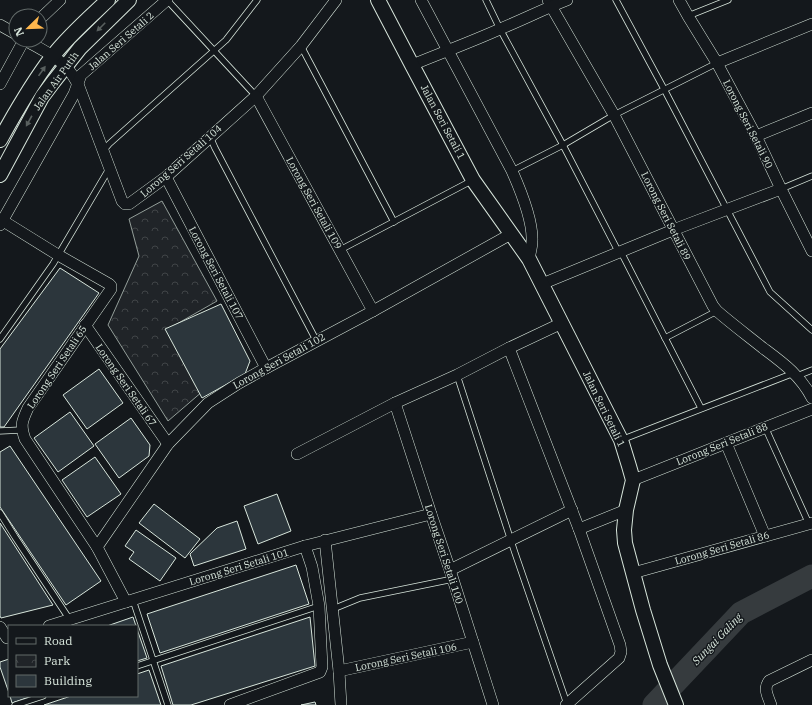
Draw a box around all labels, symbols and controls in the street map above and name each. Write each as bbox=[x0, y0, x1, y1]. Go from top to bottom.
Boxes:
north arrow bbox=[8, 8, 48, 48]
street label: Jalan Seri Setali 2 bbox=[85, 9, 157, 73]
one-way arrow bbox=[96, 22, 106, 32]
text: N bbox=[11, 25, 27, 39]
street label: Jalan Air Putih bbox=[30, 49, 82, 113]
one-way arrow bbox=[38, 66, 46, 76]
street label: Lorong Seri Setali 90 bbox=[720, 78, 776, 170]
street label: Jalan Seri Setali 1 bbox=[418, 82, 468, 162]
one-way arrow bbox=[25, 116, 32, 127]
street label: Lorong Seri Setali 104 bbox=[138, 122, 224, 200]
street label: Lorong Seri Setali 109 bbox=[283, 155, 345, 251]
street label: Lorong Seri Setali 89 bbox=[638, 170, 694, 262]
street label: Lorong Seri Setali 107 bbox=[186, 224, 246, 322]
street label: Lorong Seri Setali 65 bbox=[24, 323, 90, 411]
street label: Lorong Seri Setali 102 bbox=[231, 330, 327, 392]
street label: Lorong Seri Setali 67 bbox=[93, 341, 159, 429]
street label: Jalan Seri Setali 1 bbox=[580, 369, 628, 449]
street label: Lorong Seri Setali 88 bbox=[674, 420, 770, 468]
street label: Lorong Seri Setali 100 bbox=[422, 503, 466, 605]
street label: Lorong Seri Setali 86 bbox=[673, 528, 771, 568]
street label: Lorong Seri Setali 101 bbox=[188, 546, 290, 588]
water label: Sungai Galing bbox=[688, 610, 746, 669]
legend bbox=[8, 625, 138, 697]
text: Road bbox=[44, 633, 73, 648]
street label: Lorong Seri Setali 106 bbox=[354, 640, 458, 674]
text: Park bbox=[44, 653, 70, 668]
text: Building bbox=[44, 673, 92, 688]

